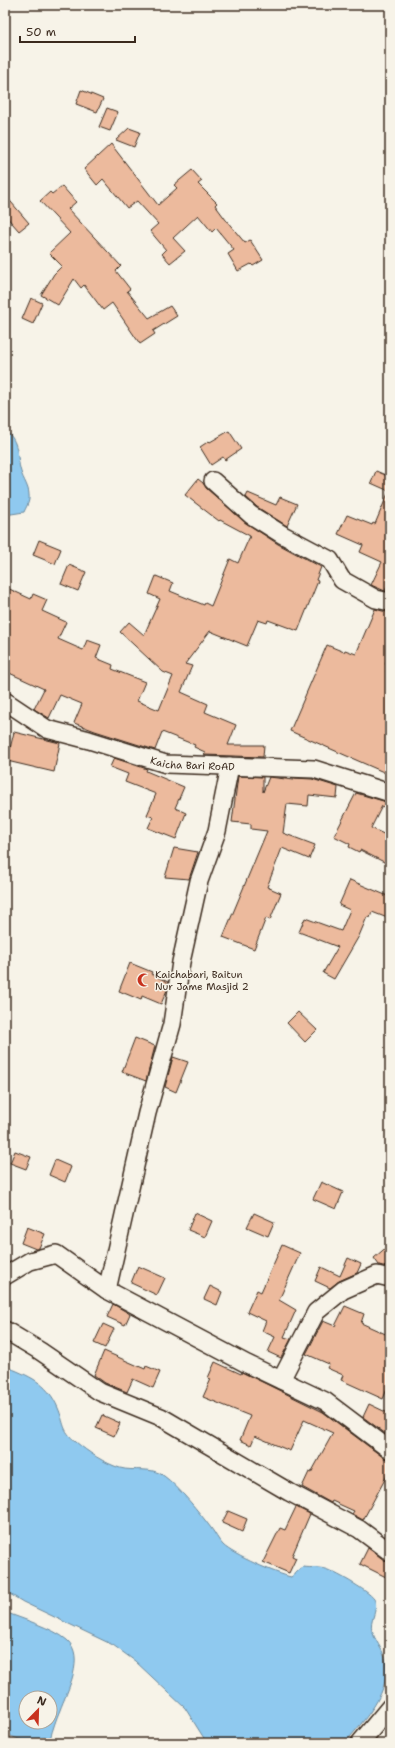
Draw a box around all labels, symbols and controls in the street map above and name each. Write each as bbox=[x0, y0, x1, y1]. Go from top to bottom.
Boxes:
scale bar bbox=[20, 18, 135, 44]
text: 50 m bbox=[26, 24, 56, 40]
street label: Kaicha Bari RoAD bbox=[149, 754, 235, 773]
place label: Kaichabari, Baitun Nur Jame Masjid 2 bbox=[155, 968, 249, 993]
mosque icon: Kaichabari, Baitun Nur Jame Masjid 2 bbox=[136, 972, 152, 988]
north arrow bbox=[18, 1690, 58, 1730]
text: N bbox=[35, 1693, 49, 1710]

